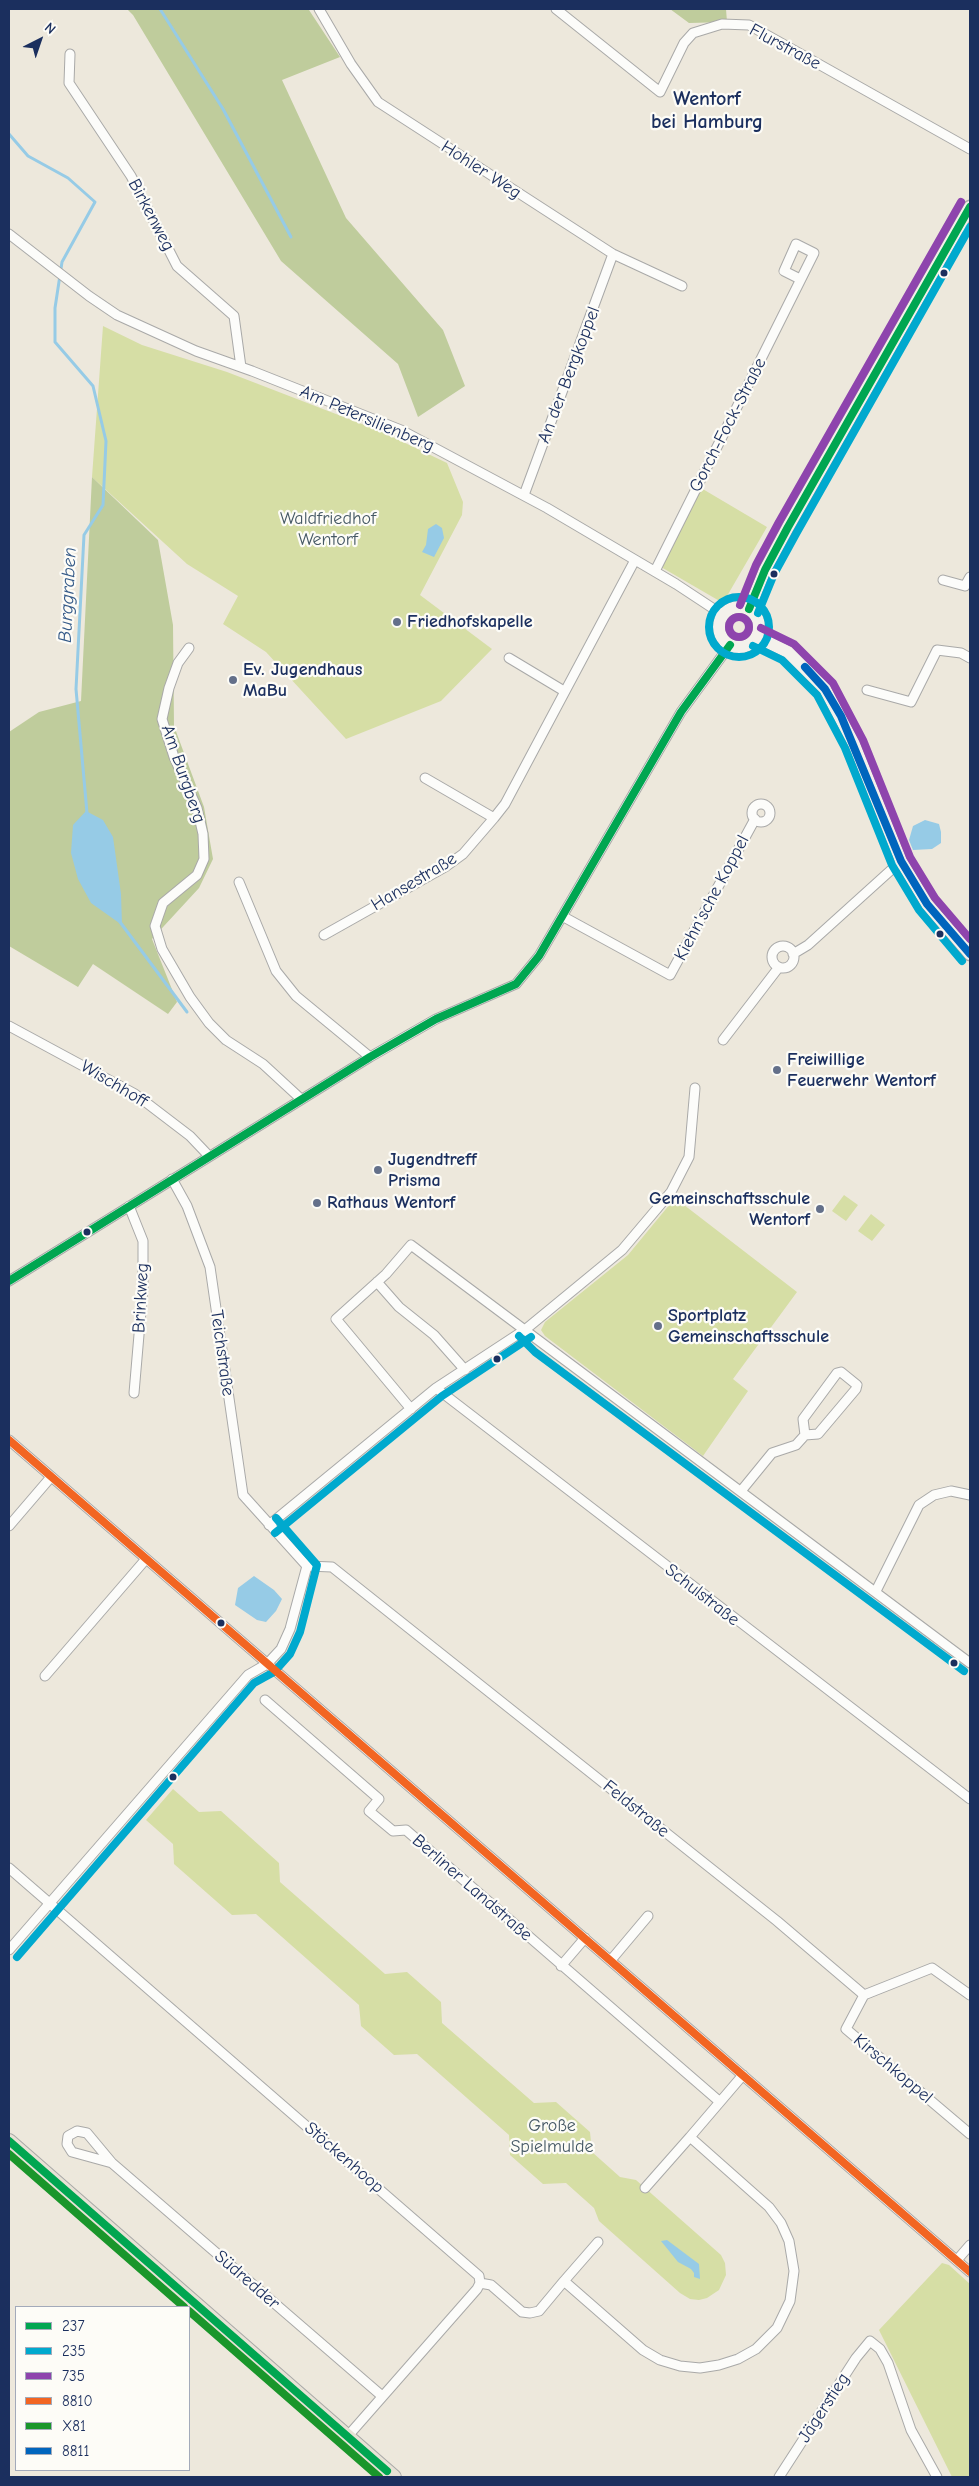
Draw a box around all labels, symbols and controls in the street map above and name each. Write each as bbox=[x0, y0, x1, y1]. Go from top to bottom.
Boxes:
north arrow bbox=[15, 15, 65, 65]
text: N bbox=[41, 19, 59, 38]
street label: Flurstraße bbox=[746, 19, 824, 75]
district label: Wentorf bei Hamburg bbox=[651, 87, 763, 134]
street label: Hohler Weg bbox=[437, 136, 525, 204]
street label: Birkenweg bbox=[123, 175, 179, 255]
unlabelled marker bbox=[939, 268, 949, 278]
street label: An der Bergkoppel bbox=[533, 304, 605, 446]
street label: Gorch-Fock-Straße bbox=[685, 354, 771, 496]
street label: Am Petersilienberg bbox=[297, 381, 437, 457]
park label: Waldfriedhof Wentorf bbox=[280, 508, 376, 550]
water label: Burggraben bbox=[54, 547, 82, 643]
unlabelled marker bbox=[769, 569, 779, 579]
place label: Friedhofskapelle bbox=[407, 611, 533, 633]
marker: Friedhofskapelle bbox=[391, 616, 403, 628]
place label: Ev. Jugendhaus MaBu bbox=[243, 659, 362, 702]
marker: Ev. Jugendhaus MaBu bbox=[227, 674, 239, 686]
street label: Am Burgberg bbox=[156, 722, 210, 826]
street label: Kiehn'sche Koppel bbox=[670, 832, 754, 964]
street label: Hansestraße bbox=[367, 848, 461, 916]
unlabelled marker bbox=[935, 929, 945, 939]
place label: Freiwillige Feuerwehr Wentorf bbox=[787, 1049, 936, 1092]
street label: Wischhoff bbox=[76, 1056, 152, 1112]
marker: Freiwillige Feuerwehr Wentorf bbox=[771, 1064, 783, 1076]
place label: Jugendtreff Prisma bbox=[388, 1149, 477, 1192]
marker: Jugendtreff Prisma bbox=[372, 1164, 384, 1176]
place label: Gemeinschaftsschule Wentorf bbox=[649, 1188, 810, 1230]
place label: Rathaus Wentorf bbox=[327, 1192, 455, 1214]
marker: Rathaus Wentorf bbox=[311, 1197, 323, 1209]
marker: Gemeinschaftsschule Wentorf bbox=[814, 1203, 826, 1215]
unlabelled marker bbox=[82, 1227, 92, 1237]
street label: Brinkweg bbox=[128, 1262, 154, 1334]
place label: Sportplatz Gemeinschaftsschule bbox=[668, 1305, 829, 1348]
street label: Teichstraße bbox=[205, 1309, 239, 1397]
marker: Sportplatz Gemeinschaftsschule bbox=[652, 1320, 664, 1332]
unlabelled marker bbox=[492, 1354, 502, 1364]
street label: Schulstraße bbox=[660, 1559, 744, 1631]
unlabelled marker bbox=[216, 1618, 226, 1628]
unlabelled marker bbox=[949, 1658, 959, 1668]
unlabelled marker bbox=[168, 1772, 178, 1782]
street label: Feldstraße bbox=[598, 1776, 674, 1842]
street label: Berliner Landstraße bbox=[407, 1830, 537, 1946]
street label: Kirschkoppel bbox=[849, 2030, 937, 2108]
park label: Große Spielmulde bbox=[510, 2115, 594, 2158]
street label: Stöckenhoop bbox=[300, 2118, 388, 2198]
street label: Südredder bbox=[210, 2246, 284, 2314]
legend bbox=[15, 2306, 190, 2471]
text: 237 bbox=[62, 2317, 85, 2335]
text: 235 bbox=[62, 2342, 86, 2360]
text: 735 bbox=[62, 2367, 85, 2385]
street label: Jägerstieg bbox=[794, 2369, 854, 2447]
text: 8810 bbox=[62, 2392, 93, 2410]
text: X81 bbox=[62, 2417, 86, 2435]
text: 8811 bbox=[62, 2442, 89, 2460]

